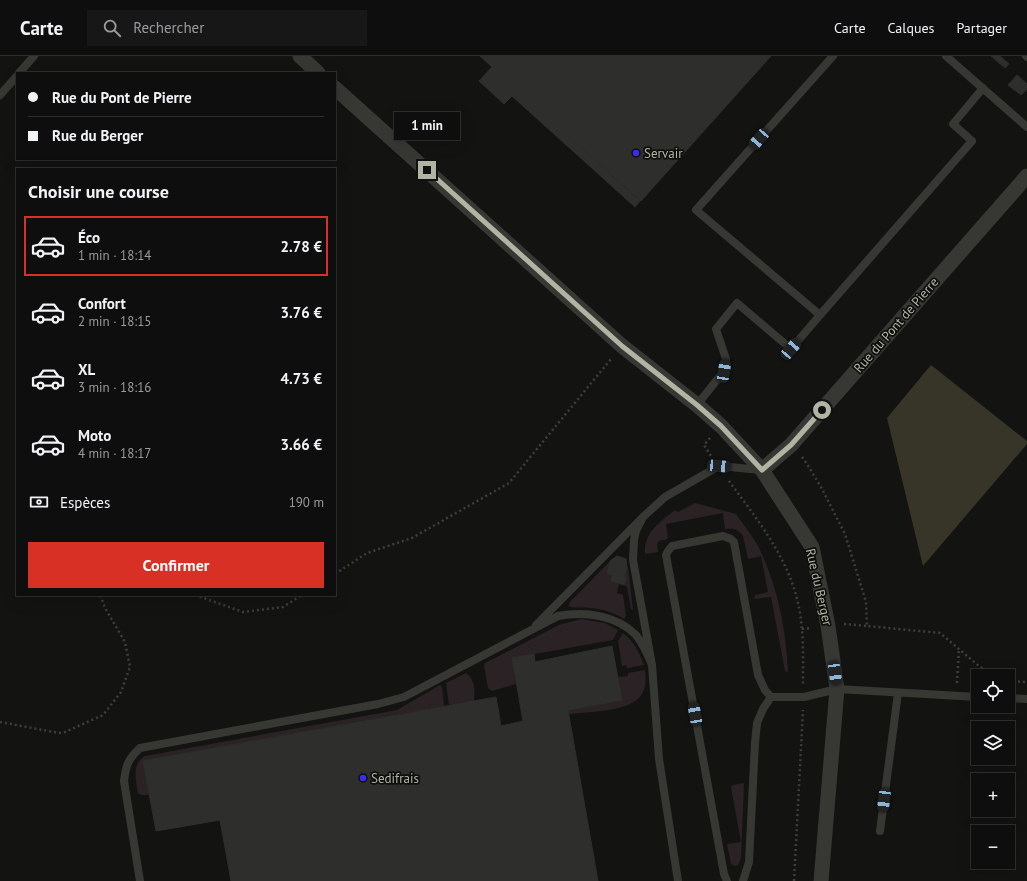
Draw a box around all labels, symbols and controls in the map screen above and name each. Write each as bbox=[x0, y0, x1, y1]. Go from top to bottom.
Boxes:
search box bbox=[87, 10, 367, 46]
text: Carte bbox=[20, 16, 63, 40]
icon: search bbox=[101, 17, 123, 39]
text: Rechercher bbox=[133, 18, 204, 37]
text: Carte bbox=[834, 19, 866, 37]
text: Calques bbox=[888, 19, 934, 37]
text: Partager bbox=[956, 19, 1007, 37]
text: Rue du Pont de Pierre bbox=[52, 88, 192, 107]
callout: 1 min bbox=[394, 112, 460, 140]
text: 1 min bbox=[411, 117, 443, 134]
text: Rue du Berger bbox=[52, 126, 143, 145]
car bbox=[747, 126, 771, 152]
place label: Servair bbox=[644, 145, 683, 162]
marker: Servair bbox=[631, 148, 641, 158]
route end bbox=[418, 161, 436, 179]
text: Choisir une course bbox=[28, 180, 169, 203]
icon: car bbox=[30, 228, 66, 264]
text: Éco bbox=[78, 228, 100, 247]
text: 2.78 € bbox=[280, 237, 322, 256]
text: 1 min · 18:14 bbox=[78, 247, 151, 264]
street label: Rue du Pont de Pierre bbox=[850, 274, 942, 376]
icon: car bbox=[30, 294, 66, 330]
text: Confort bbox=[78, 294, 126, 313]
text: 3.76 € bbox=[280, 303, 322, 322]
text: 2 min · 18:15 bbox=[78, 313, 151, 330]
car bbox=[779, 336, 803, 362]
car bbox=[716, 358, 732, 384]
icon: car bbox=[30, 360, 66, 396]
text: XL bbox=[78, 360, 95, 379]
text: 4.73 € bbox=[280, 369, 322, 388]
text: 3 min · 18:16 bbox=[78, 379, 151, 396]
route start bbox=[813, 401, 831, 419]
icon: car bbox=[30, 426, 66, 462]
text: Moto bbox=[78, 426, 111, 445]
text: 3.66 € bbox=[280, 435, 322, 454]
text: 4 min · 18:17 bbox=[78, 445, 151, 462]
car bbox=[707, 459, 731, 473]
icon: cash bbox=[28, 491, 50, 513]
text: Espèces bbox=[60, 493, 110, 512]
text: 190 m bbox=[289, 494, 324, 511]
button: Confirmer bbox=[28, 542, 324, 588]
street label: Rue du Berger bbox=[802, 547, 836, 628]
car bbox=[827, 660, 843, 686]
map controls bbox=[971, 669, 1015, 869]
button: locate bbox=[971, 669, 1015, 713]
car bbox=[687, 701, 703, 727]
button: layers bbox=[971, 721, 1015, 765]
place label: Sedifrais bbox=[371, 770, 419, 787]
marker: Sedifrais bbox=[358, 773, 368, 783]
button: + bbox=[971, 773, 1015, 817]
car bbox=[877, 787, 891, 813]
button: − bbox=[971, 825, 1015, 869]

